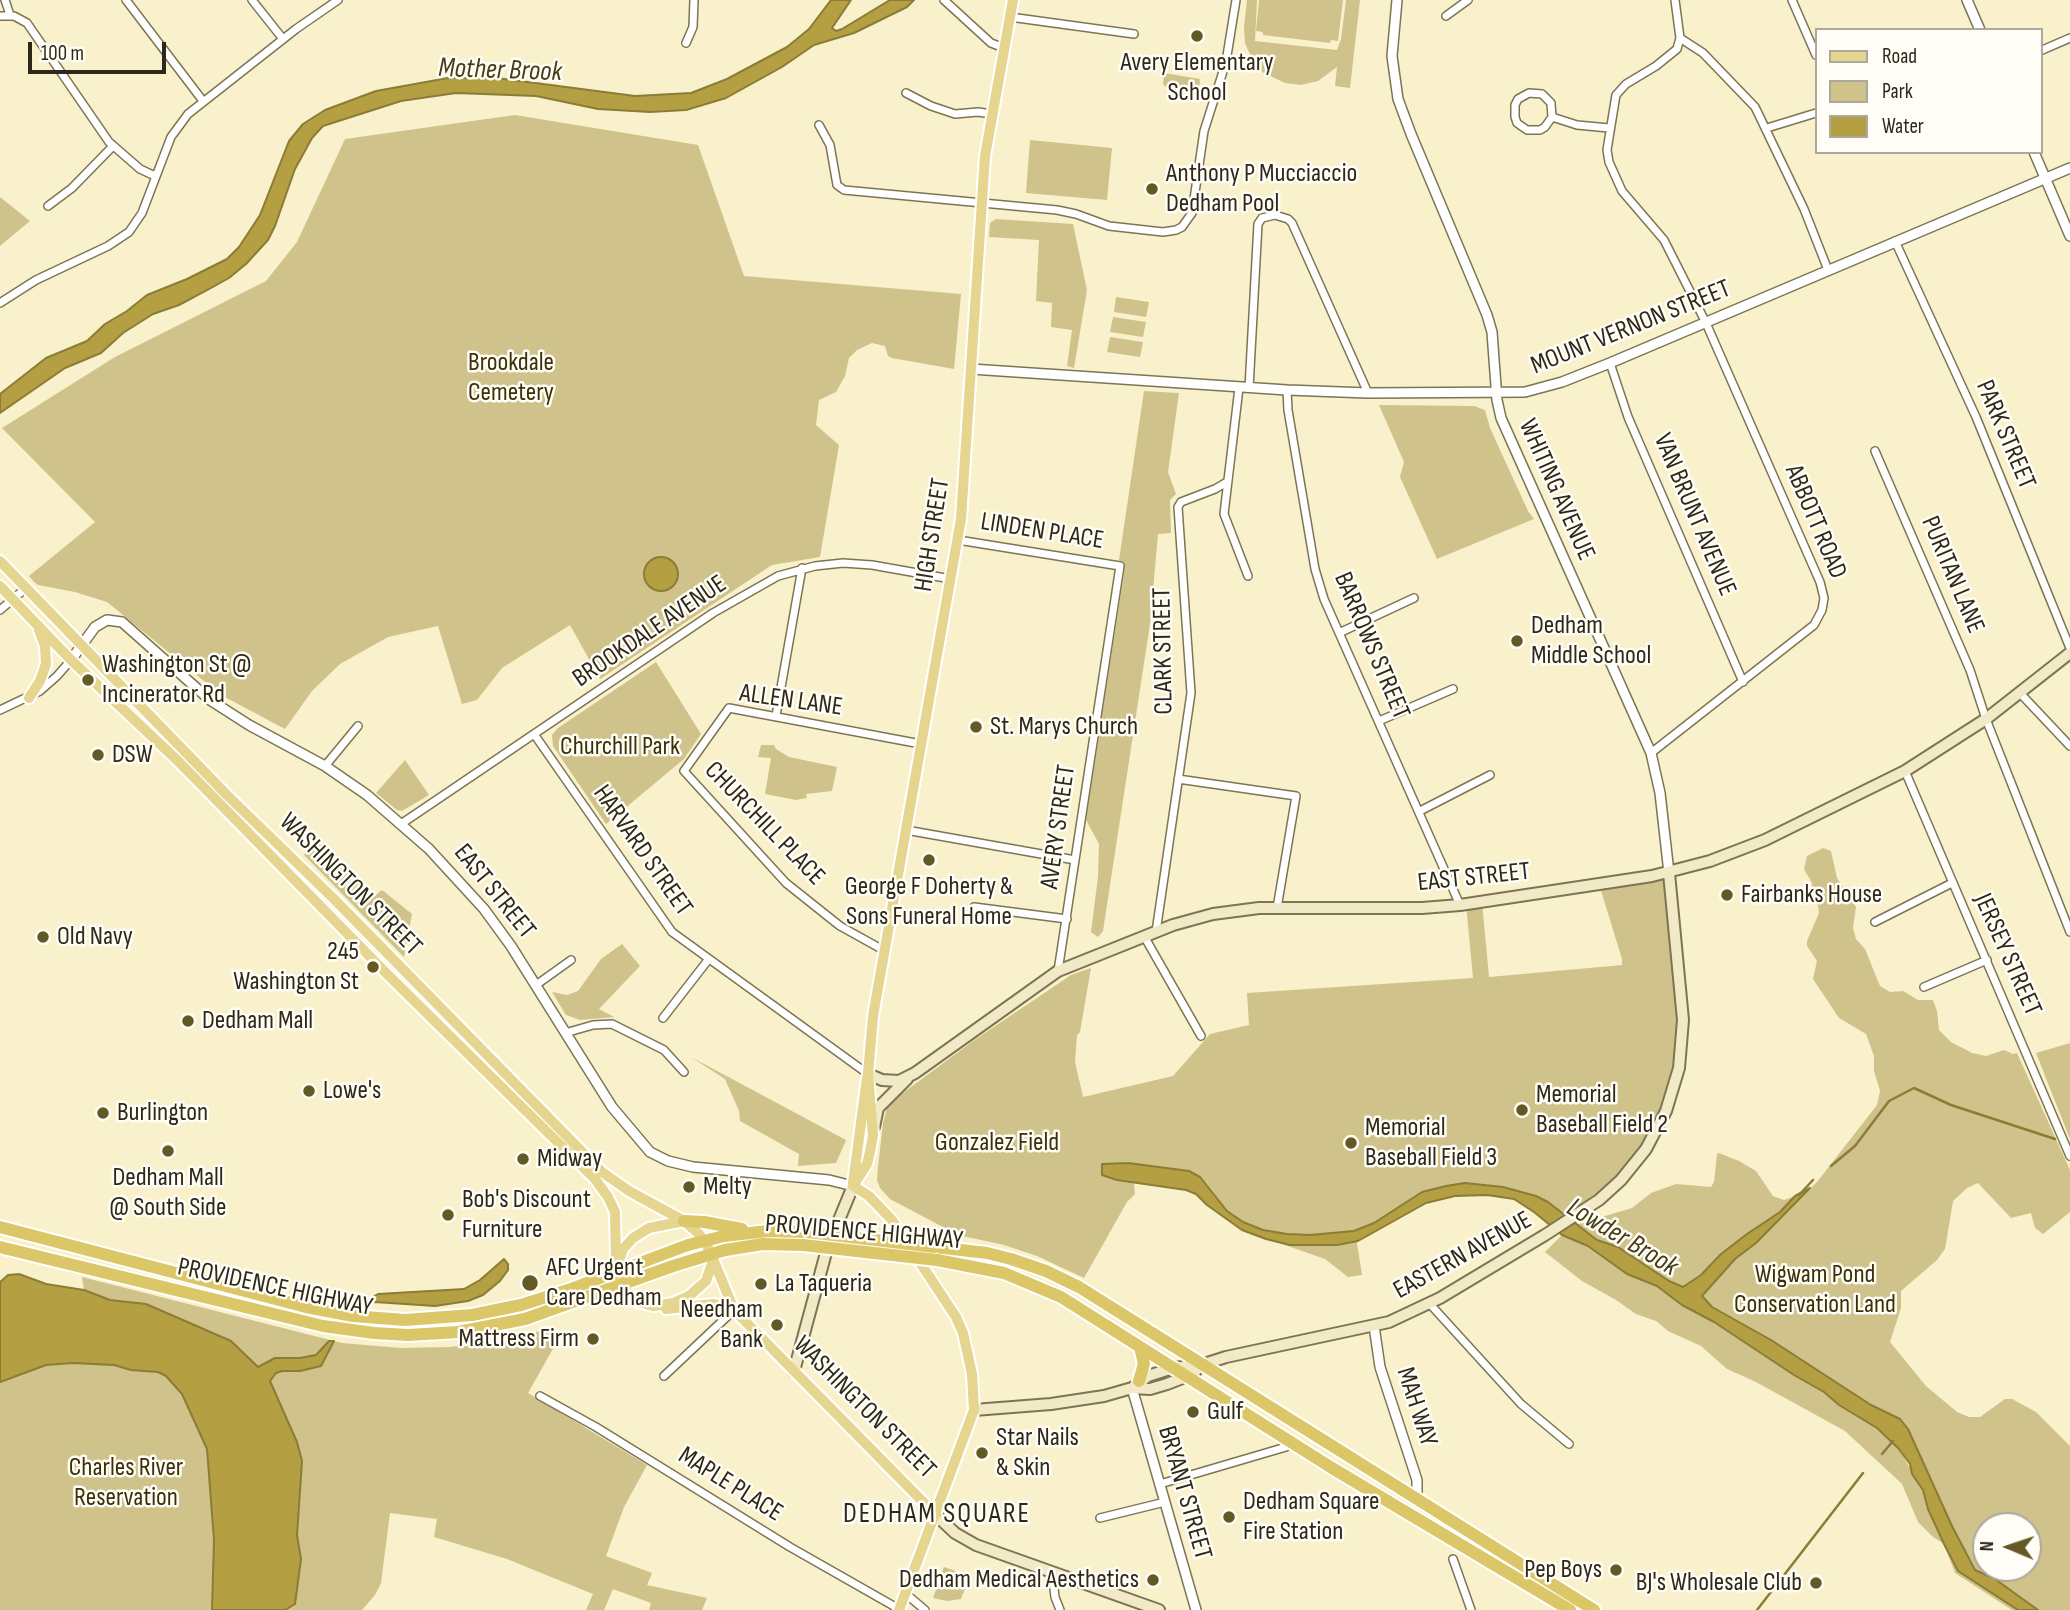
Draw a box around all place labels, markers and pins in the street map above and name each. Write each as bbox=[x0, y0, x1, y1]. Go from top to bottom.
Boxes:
marker: Avery Elementary School bbox=[1189, 28, 1205, 44]
place label: Avery Elementary School bbox=[1121, 47, 1273, 108]
place label: Anthony P Mucciaccio Dedham Pool bbox=[1166, 158, 1357, 220]
marker: Anthony P Mucciaccio Dedham Pool bbox=[1144, 181, 1160, 197]
place label: Dedham Middle School bbox=[1531, 610, 1651, 672]
marker: Dedham Middle School bbox=[1509, 633, 1525, 649]
place label: Washington St @ Incinerator Rd bbox=[102, 649, 251, 710]
marker: Washington St @ Incinerator Rd bbox=[80, 672, 96, 688]
place label: St. Marys Church bbox=[990, 711, 1138, 743]
marker: St. Marys Church bbox=[968, 719, 984, 735]
place label: DSW bbox=[112, 739, 153, 771]
marker: DSW bbox=[90, 747, 106, 763]
marker: George F Doherty & Sons Funeral Home bbox=[921, 852, 937, 868]
place label: George F Doherty & Sons Funeral Home bbox=[845, 871, 1013, 932]
place label: Fairbanks House bbox=[1741, 879, 1882, 911]
marker: Fairbanks House bbox=[1719, 887, 1735, 903]
place label: Old Navy bbox=[57, 921, 133, 953]
marker: Old Navy bbox=[35, 929, 51, 945]
place label: 245 Washington St bbox=[233, 936, 359, 998]
marker: 245 Washington St bbox=[365, 959, 381, 975]
place label: Dedham Mall bbox=[202, 1005, 313, 1037]
marker: Dedham Mall bbox=[180, 1013, 196, 1029]
place label: Lowe's bbox=[323, 1075, 381, 1107]
place label: Memorial Baseball Field 2 bbox=[1536, 1079, 1668, 1140]
marker: Lowe's bbox=[301, 1083, 317, 1099]
place label: Burlington bbox=[117, 1097, 208, 1129]
marker: Memorial Baseball Field 2 bbox=[1514, 1102, 1530, 1118]
marker: Burlington bbox=[95, 1105, 111, 1121]
place label: Memorial Baseball Field 3 bbox=[1365, 1112, 1497, 1174]
marker: Memorial Baseball Field 3 bbox=[1343, 1135, 1359, 1151]
marker: Dedham Mall @ South Side bbox=[160, 1143, 176, 1159]
place label: Midway bbox=[537, 1143, 602, 1175]
marker: Midway bbox=[515, 1151, 531, 1167]
place label: Dedham Mall @ South Side bbox=[110, 1162, 226, 1224]
place label: Melty bbox=[703, 1171, 752, 1203]
marker: Melty bbox=[681, 1179, 697, 1195]
place label: Bob's Discount Furniture bbox=[462, 1184, 591, 1246]
marker: Bob's Discount Furniture bbox=[440, 1207, 456, 1223]
place label: AFC Urgent Care Dedham bbox=[546, 1252, 662, 1314]
place label: La Taqueria bbox=[775, 1268, 872, 1300]
marker: AFC Urgent Care Dedham bbox=[520, 1273, 540, 1293]
marker: La Taqueria bbox=[753, 1276, 769, 1292]
place label: Needham Bank bbox=[680, 1294, 763, 1356]
marker: Needham Bank bbox=[769, 1317, 785, 1333]
place label: Mattress Firm bbox=[458, 1323, 579, 1355]
marker: Mattress Firm bbox=[585, 1331, 601, 1347]
place label: Gulf bbox=[1207, 1396, 1243, 1428]
marker: Gulf bbox=[1185, 1404, 1201, 1420]
place label: Star Nails & Skin bbox=[996, 1422, 1079, 1484]
marker: Star Nails & Skin bbox=[974, 1445, 990, 1461]
place label: Dedham Square Fire Station bbox=[1243, 1486, 1379, 1548]
marker: Dedham Square Fire Station bbox=[1221, 1509, 1237, 1525]
place label: Pep Boys bbox=[1524, 1554, 1602, 1586]
marker: Pep Boys bbox=[1608, 1562, 1624, 1578]
place label: Dedham Medical Aesthetics bbox=[899, 1564, 1139, 1596]
place label: BJ's Wholesale Club bbox=[1636, 1567, 1802, 1599]
marker: Dedham Medical Aesthetics bbox=[1145, 1572, 1161, 1588]
marker: BJ's Wholesale Club bbox=[1808, 1575, 1824, 1591]

